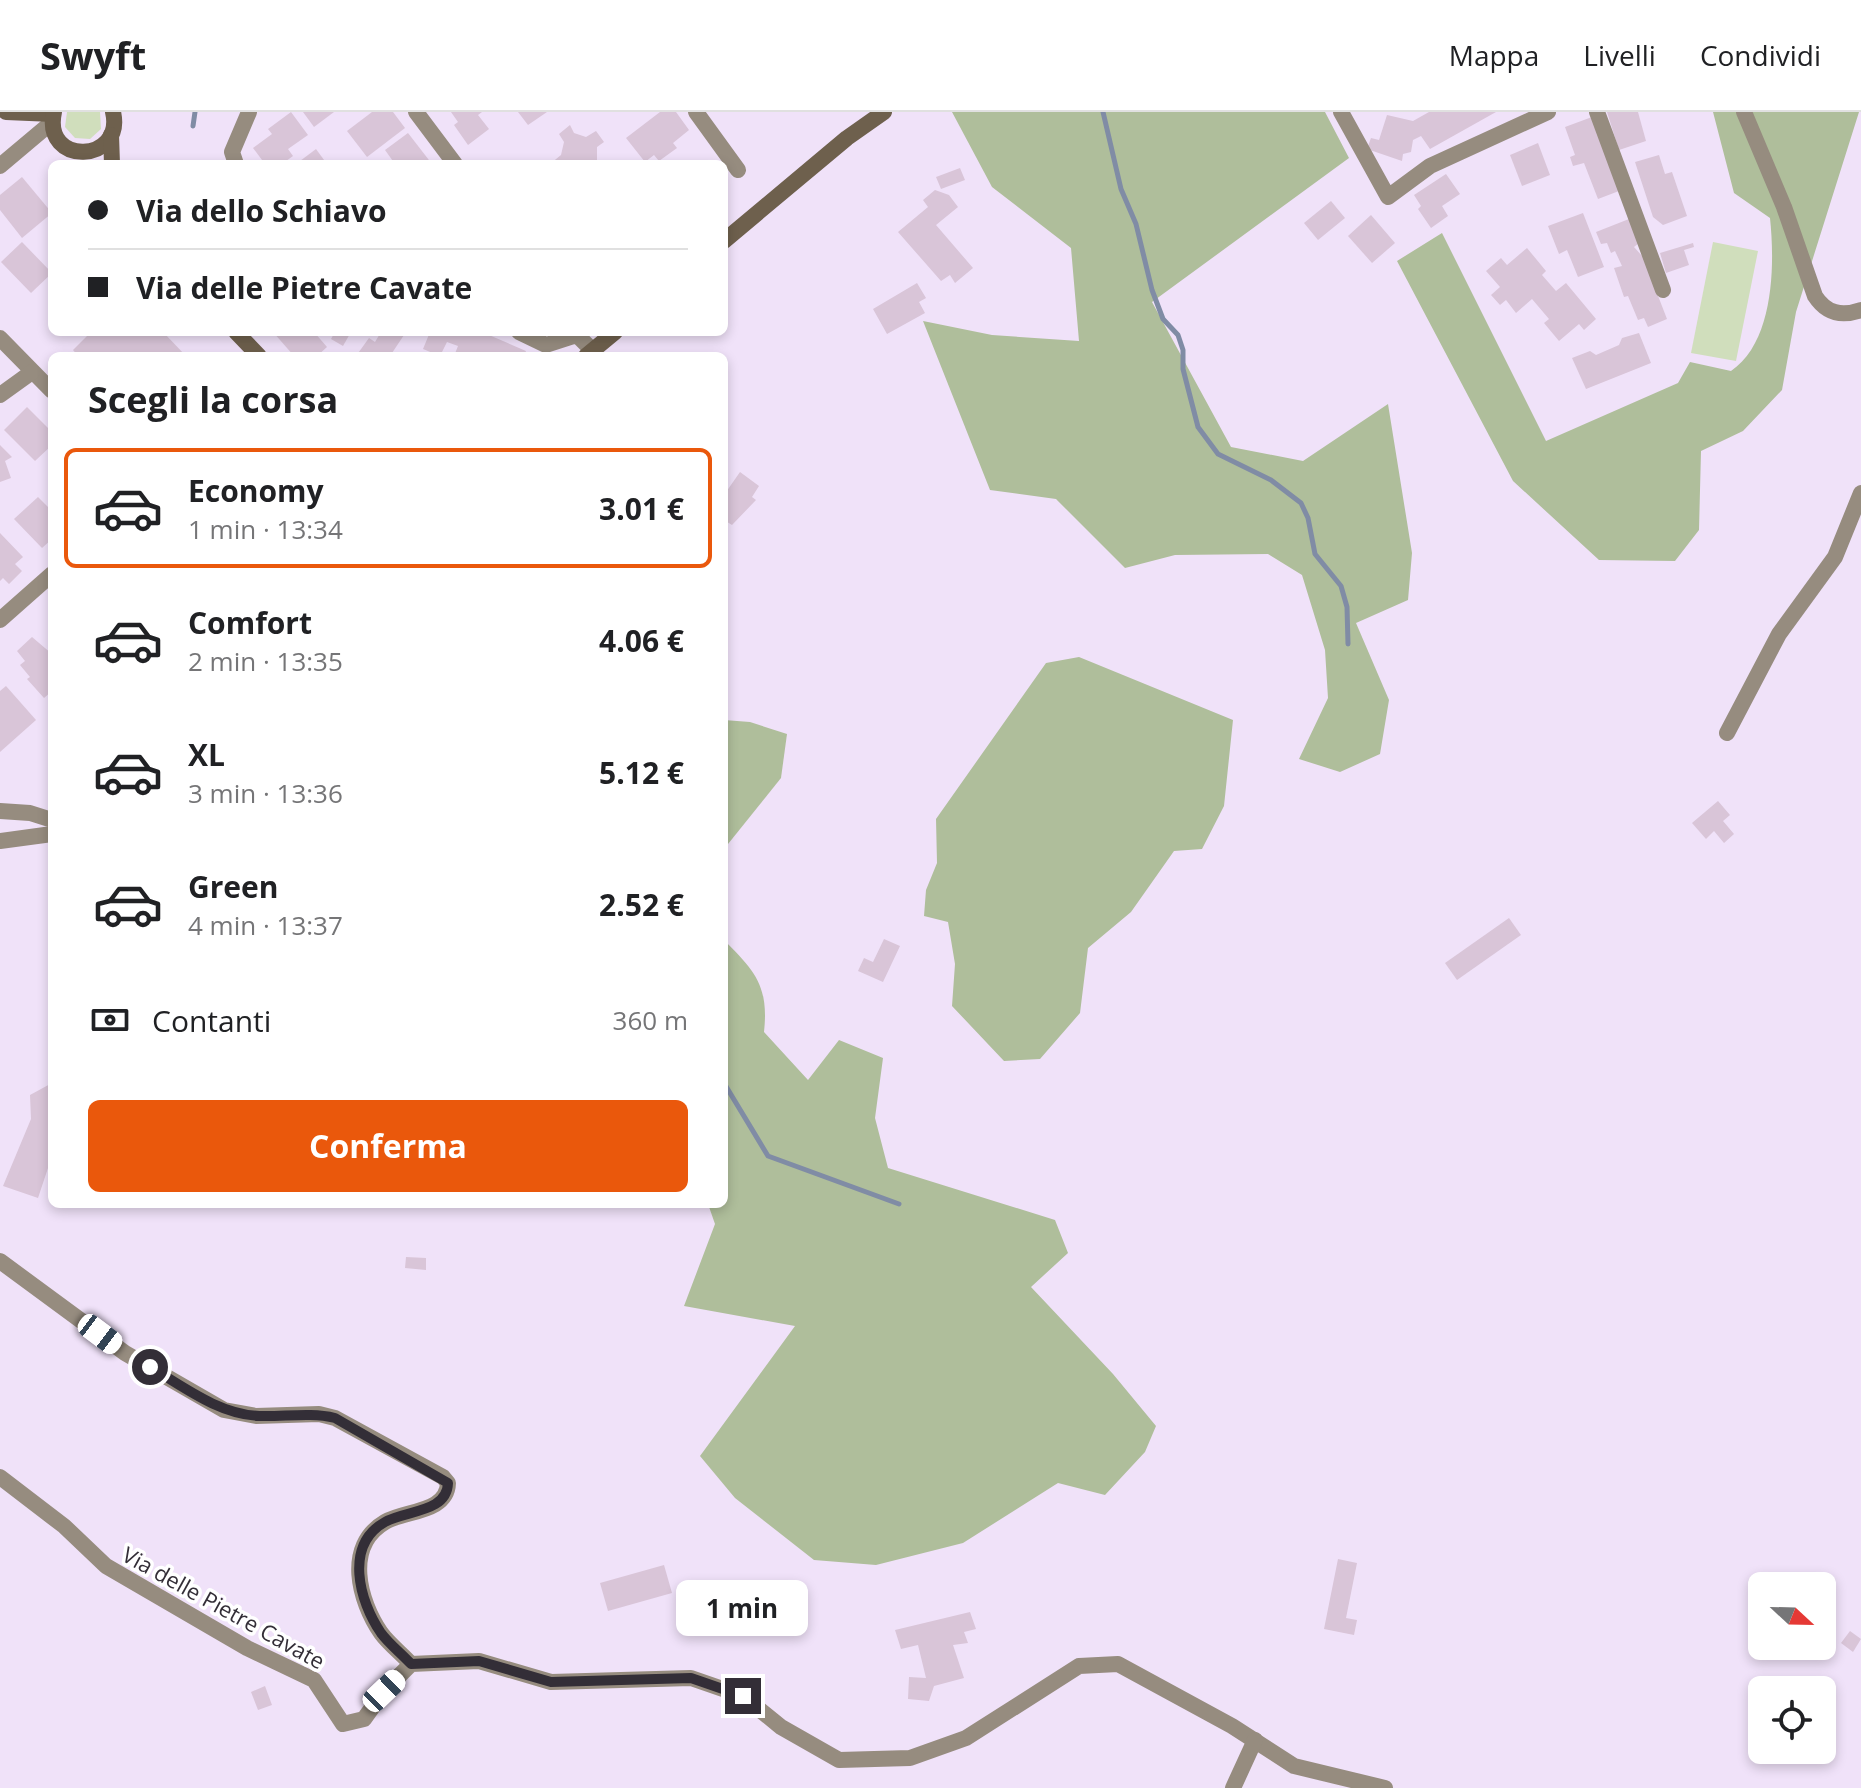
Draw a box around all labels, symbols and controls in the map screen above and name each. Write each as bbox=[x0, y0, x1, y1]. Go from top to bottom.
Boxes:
text: Swyft bbox=[40, 29, 146, 81]
text: Mappa bbox=[1449, 36, 1539, 74]
text: Livelli bbox=[1583, 36, 1656, 74]
text: Condividi bbox=[1700, 36, 1821, 74]
text: Via dello Schiavo bbox=[136, 190, 387, 231]
text: Via delle Pietre Cavate bbox=[136, 267, 472, 308]
text: Scegli la corsa bbox=[88, 375, 338, 424]
text: Economy bbox=[188, 470, 324, 511]
icon: car bbox=[92, 472, 164, 544]
text: 3.01 € bbox=[599, 488, 684, 529]
text: 1 min · 13:34 bbox=[188, 511, 343, 547]
text: Comfort bbox=[188, 602, 312, 643]
icon: car bbox=[92, 604, 164, 676]
text: 4.06 € bbox=[599, 620, 684, 661]
text: 2 min · 13:35 bbox=[188, 643, 343, 679]
text: XL bbox=[188, 734, 225, 775]
icon: car bbox=[92, 736, 164, 808]
text: 5.12 € bbox=[599, 752, 684, 793]
text: 3 min · 13:36 bbox=[188, 775, 343, 811]
text: Green bbox=[188, 866, 279, 907]
icon: car bbox=[92, 868, 164, 940]
text: 2.52 € bbox=[599, 884, 684, 925]
text: 4 min · 13:37 bbox=[188, 907, 343, 943]
icon: cash bbox=[88, 998, 132, 1042]
text: Contanti bbox=[152, 1000, 271, 1041]
text: 360 m bbox=[613, 1002, 688, 1038]
button: Conferma bbox=[88, 1100, 688, 1192]
car bbox=[74, 1310, 126, 1358]
route start bbox=[132, 1349, 168, 1385]
street label: Via delle Pietre Cavate bbox=[117, 1539, 331, 1675]
north arrow bbox=[1748, 1572, 1836, 1660]
map controls bbox=[1748, 1572, 1836, 1764]
callout: 1 min bbox=[677, 1580, 809, 1636]
text: 1 min bbox=[706, 1590, 778, 1626]
car bbox=[358, 1666, 410, 1716]
button: locate bbox=[1748, 1676, 1836, 1764]
route end bbox=[725, 1678, 761, 1714]

